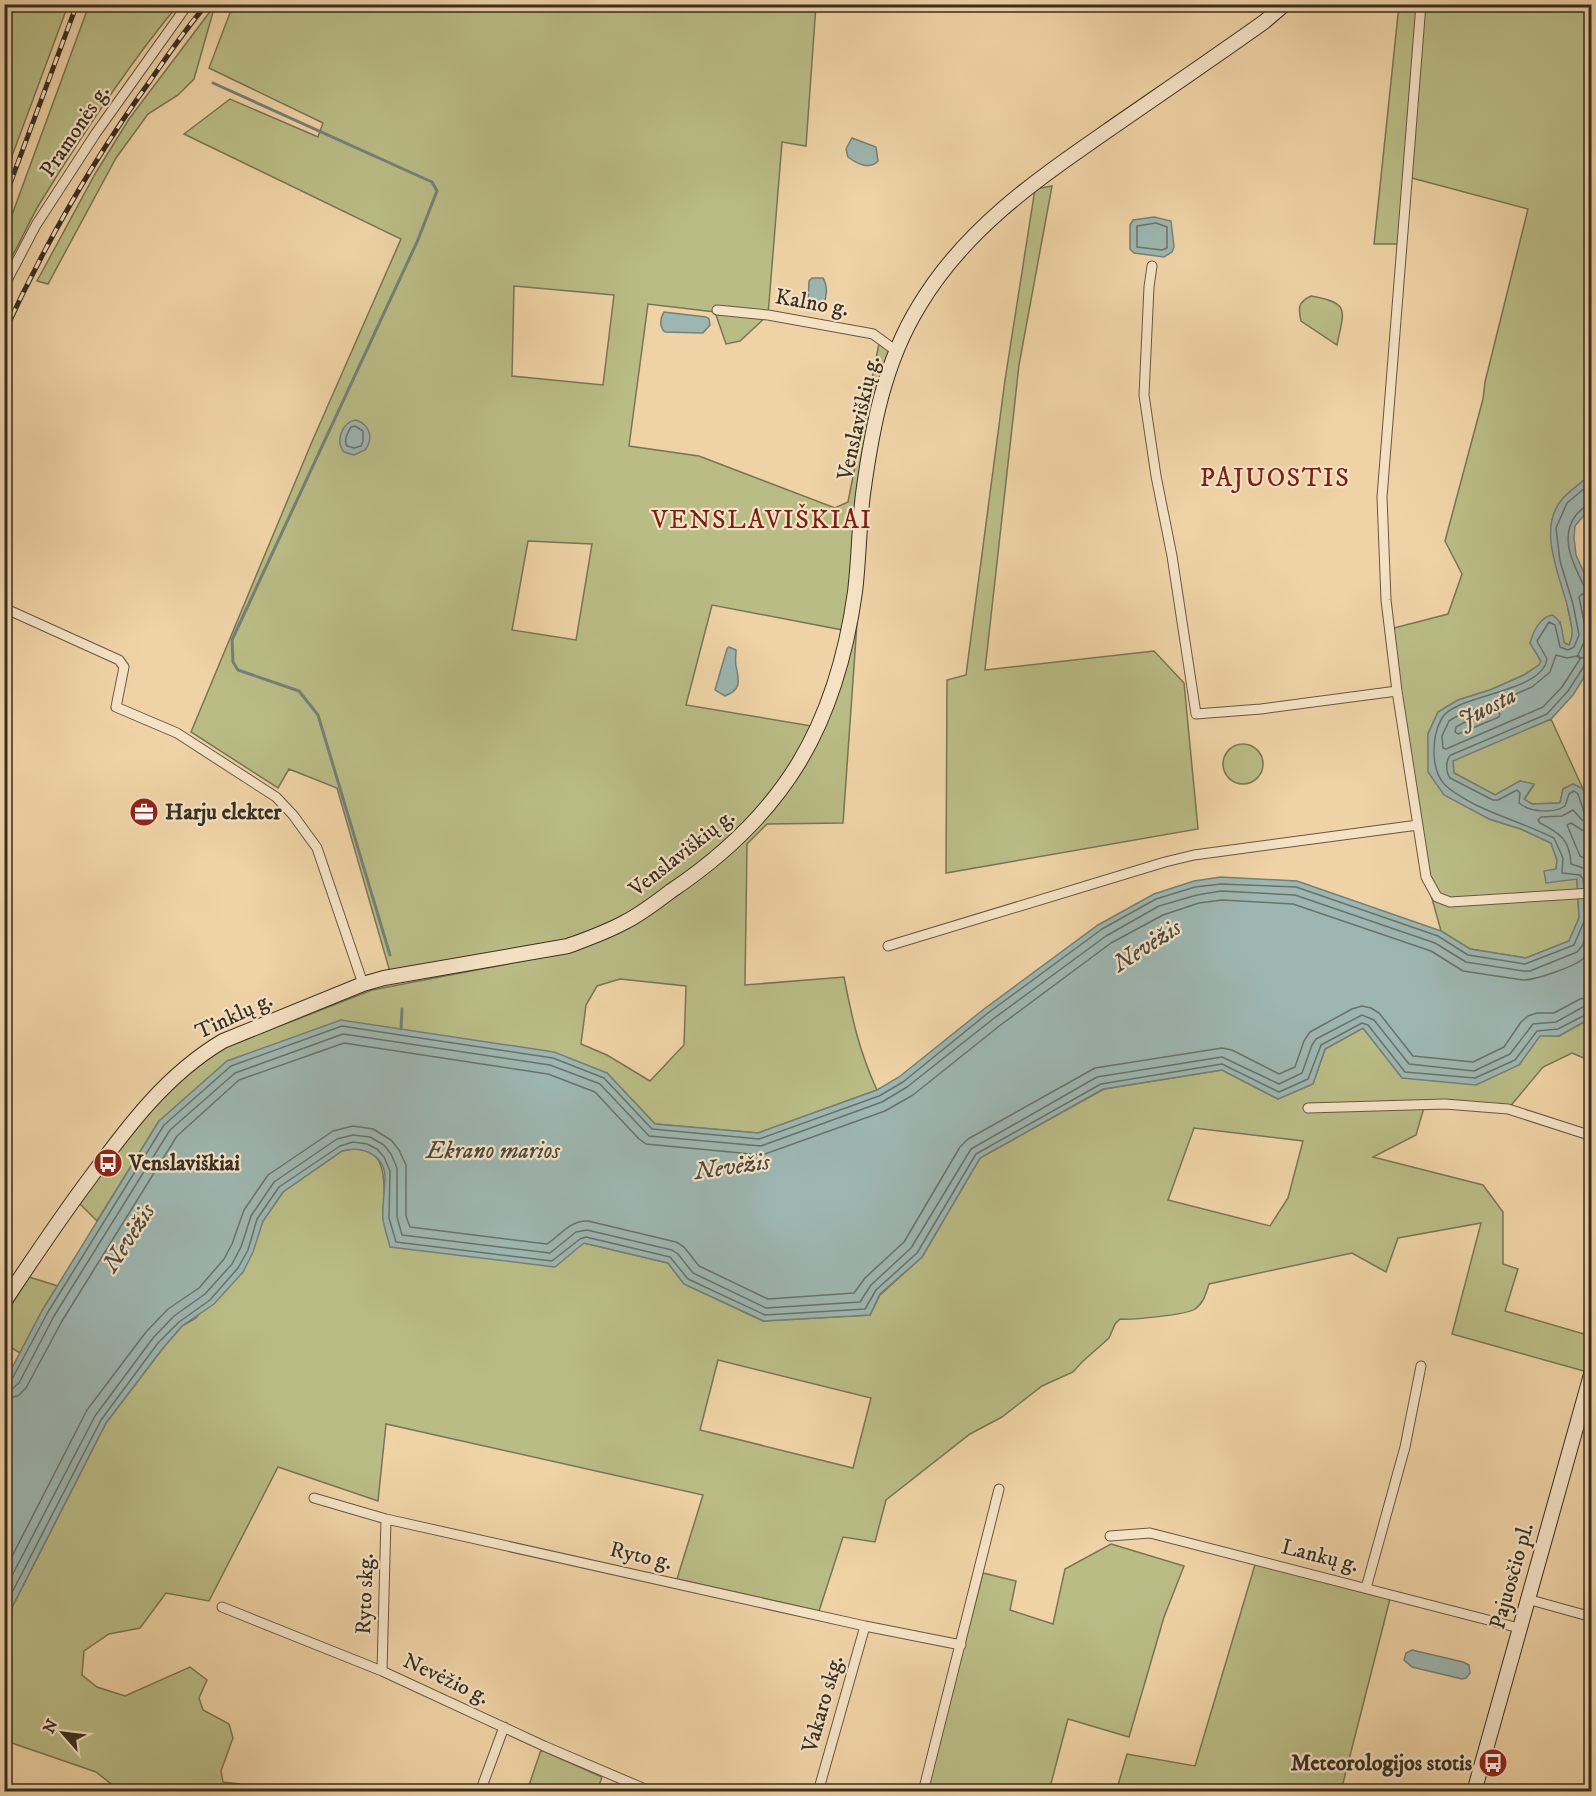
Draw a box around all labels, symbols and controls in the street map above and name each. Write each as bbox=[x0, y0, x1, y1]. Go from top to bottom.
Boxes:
street label: Pramonės g. bbox=[34, 80, 116, 182]
street label: Kalno g. bbox=[773, 283, 851, 323]
street label: Venslaviškių g. bbox=[831, 353, 886, 484]
district label: PAJUOSTIS bbox=[1200, 462, 1350, 495]
district label: VENSLAVIŠKIAI bbox=[650, 503, 873, 537]
water label: Juosta bbox=[1453, 681, 1521, 735]
office icon: Harju elekter bbox=[128, 796, 160, 828]
place label: Harju elekter bbox=[165, 799, 282, 827]
street label: Venslaviškių g. bbox=[623, 803, 740, 903]
water label: Nevėžis bbox=[1105, 912, 1188, 980]
street label: Tinklų g. bbox=[191, 986, 277, 1046]
water label: Ekrano marios bbox=[424, 1136, 560, 1166]
bus stop icon: Venslaviškiai bbox=[92, 1147, 124, 1179]
water label: Nevėžis bbox=[690, 1147, 772, 1187]
place label: Venslaviškiai bbox=[128, 1150, 240, 1177]
water label: Nevėžis bbox=[95, 1197, 163, 1280]
street label: Pajuosčio pl. bbox=[1484, 1520, 1540, 1632]
street label: Lankų g. bbox=[1279, 1533, 1361, 1579]
street label: Ryto g. bbox=[607, 1536, 675, 1576]
street label: Ryto skg. bbox=[350, 1553, 380, 1635]
street label: Nevėžio g. bbox=[399, 1647, 493, 1711]
street label: Vakaro skg. bbox=[796, 1652, 850, 1757]
north arrow bbox=[33, 1703, 93, 1763]
text: N bbox=[39, 1716, 63, 1737]
bus stop icon: Meteorologijos stotis bbox=[1477, 1747, 1509, 1779]
place label: Meteorologijos stotis bbox=[1291, 1750, 1473, 1778]

